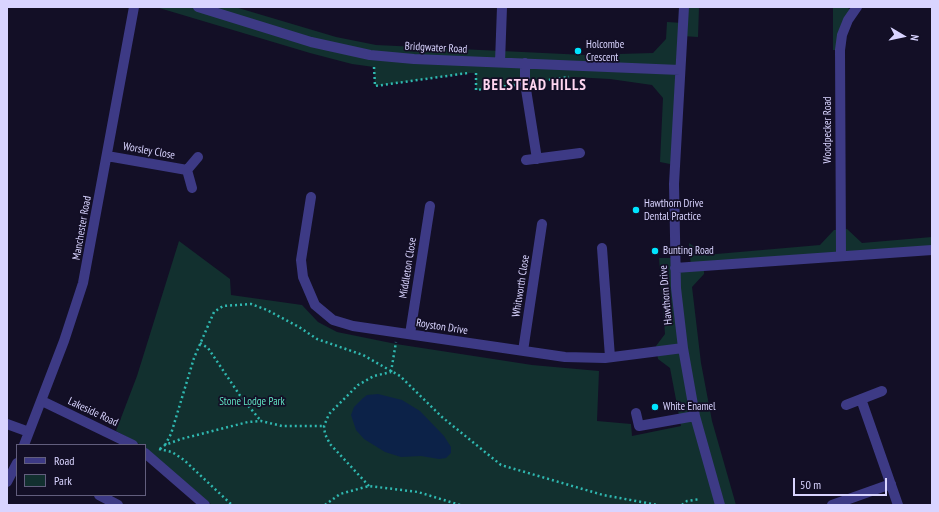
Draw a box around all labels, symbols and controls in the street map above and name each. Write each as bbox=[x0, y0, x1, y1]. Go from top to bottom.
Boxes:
north arrow bbox=[883, 16, 923, 56]
text: N bbox=[907, 34, 922, 42]
place label: Holcombe Crescent bbox=[586, 38, 624, 64]
street label: Bridgwater Road bbox=[404, 40, 468, 56]
marker: Holcombe Crescent bbox=[573, 46, 583, 56]
district label: BELSTEAD HILLS bbox=[483, 77, 587, 95]
street label: Woodpecker Road bbox=[821, 96, 835, 164]
street label: Worsley Close bbox=[122, 140, 176, 162]
street label: Manchester Road bbox=[70, 195, 94, 261]
place label: Hawthorn Drive Dental Practice bbox=[644, 197, 704, 223]
marker: Hawthorn Drive Dental Practice bbox=[631, 205, 641, 215]
street label: Middleton Close bbox=[397, 237, 419, 299]
place label: Bunting Road bbox=[663, 244, 714, 258]
marker: Bunting Road bbox=[650, 246, 660, 256]
street label: Whitworth Close bbox=[510, 254, 532, 318]
street label: Hawthorn Drive bbox=[657, 265, 675, 325]
street label: Royston Drive bbox=[415, 316, 469, 338]
street label: Lakeside Road bbox=[66, 395, 120, 429]
park label: Stone Lodge Park bbox=[219, 395, 285, 409]
place label: White Enamel bbox=[663, 400, 716, 414]
marker: White Enamel bbox=[650, 402, 660, 412]
legend bbox=[16, 444, 146, 496]
text: Road bbox=[54, 453, 74, 468]
scale bar bbox=[795, 470, 889, 496]
text: Park bbox=[54, 473, 72, 488]
text: 50 m bbox=[800, 477, 821, 492]

